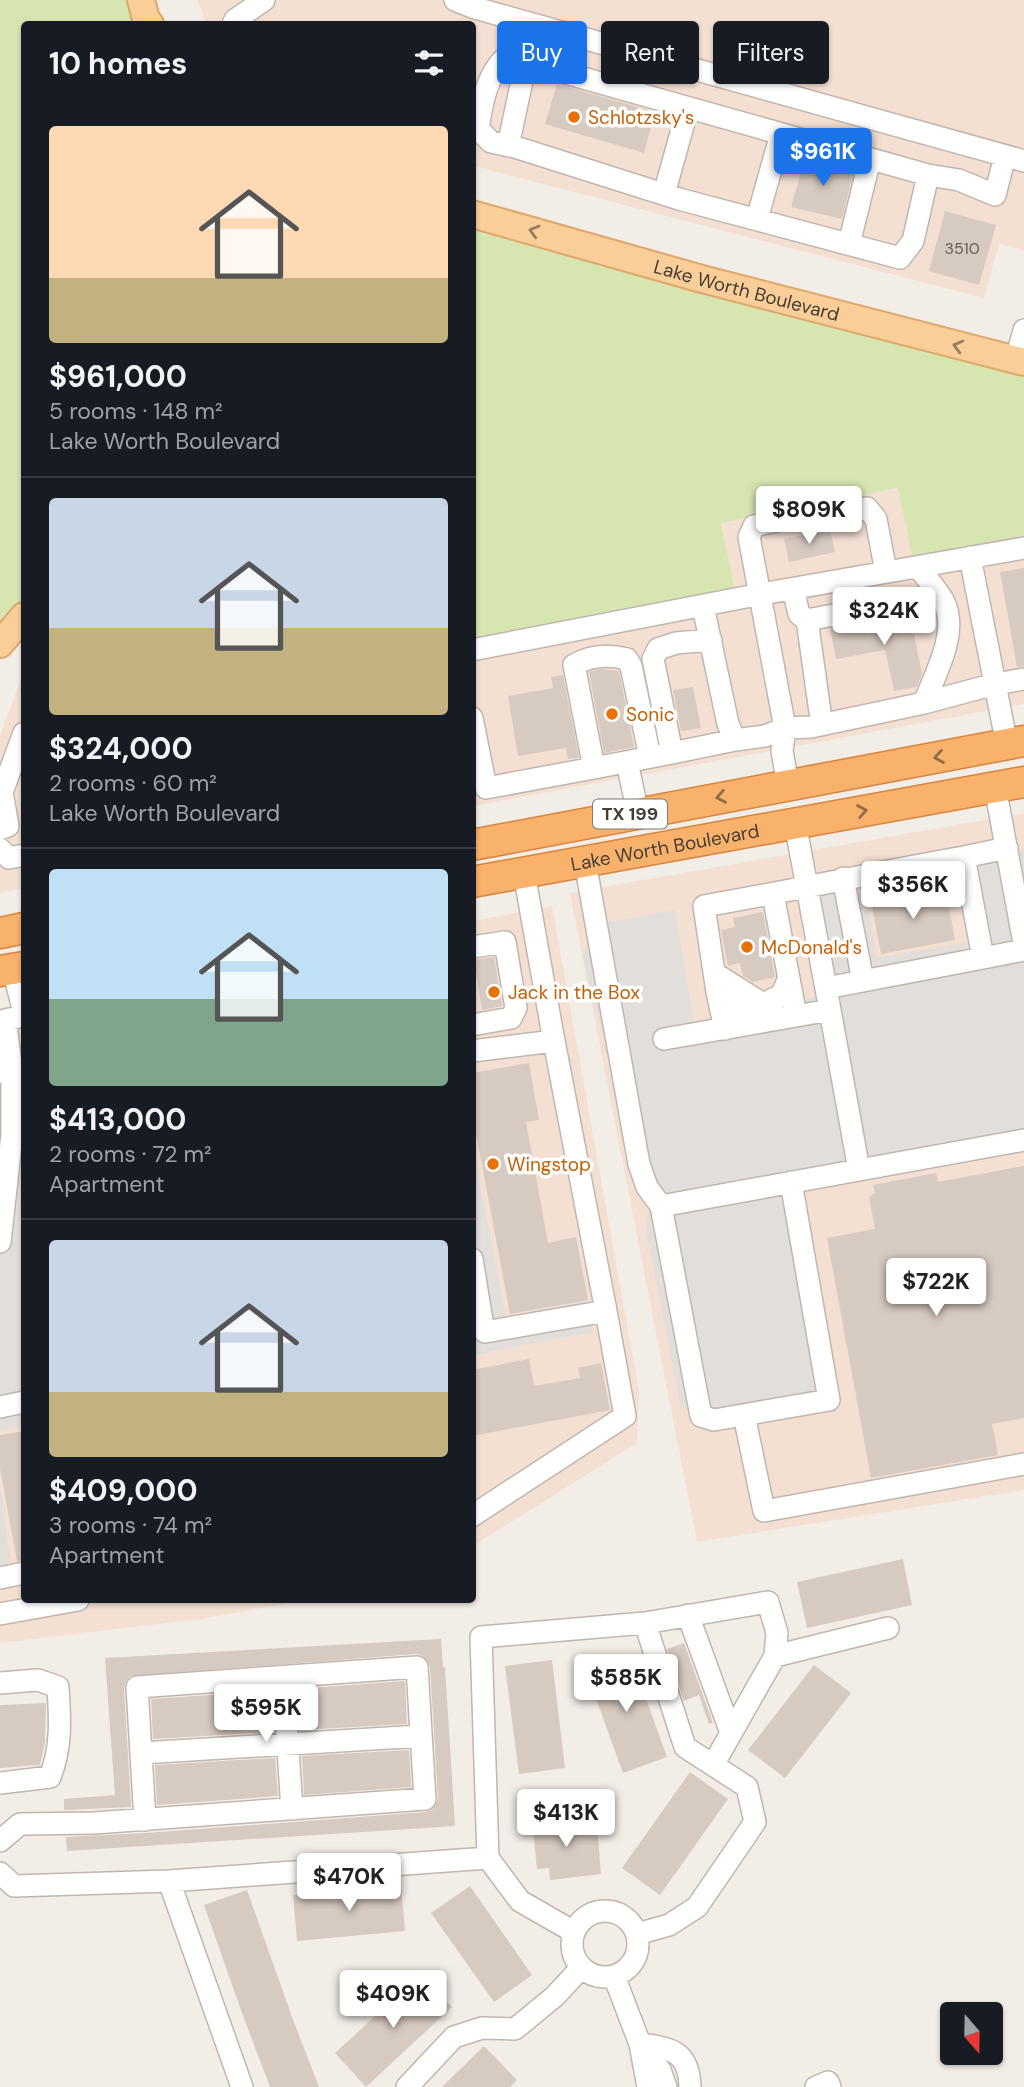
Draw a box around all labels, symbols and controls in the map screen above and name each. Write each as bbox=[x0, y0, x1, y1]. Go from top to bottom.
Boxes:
chip: Buy bbox=[497, 21, 587, 84]
chip: Rent bbox=[601, 21, 699, 84]
chip: Filters bbox=[713, 21, 829, 84]
text: 10 homes bbox=[49, 44, 187, 83]
icon: filters bbox=[410, 44, 448, 82]
place label: Schlotzsky's bbox=[588, 105, 694, 130]
marker: Schlotzsky's bbox=[566, 109, 582, 125]
pin: $961K bbox=[774, 128, 872, 188]
text: $961K bbox=[790, 136, 856, 166]
icon: home bbox=[186, 171, 312, 297]
one-way arrow bbox=[528, 225, 540, 240]
house number: 3510 bbox=[944, 238, 980, 259]
street label: Lake Worth Boulevard bbox=[651, 254, 842, 327]
one-way arrow bbox=[952, 340, 964, 354]
text: $961,000 bbox=[49, 357, 187, 396]
text: 5 rooms · 148 m² bbox=[49, 396, 223, 426]
text: Lake Worth Boulevard bbox=[49, 426, 280, 456]
pin: $809K bbox=[760, 486, 858, 546]
text: $809K bbox=[772, 494, 846, 524]
icon: home bbox=[186, 543, 312, 669]
pin: $324K bbox=[835, 588, 933, 647]
text: $324K bbox=[849, 595, 919, 625]
place label: Sonic bbox=[626, 702, 675, 727]
marker: Sonic bbox=[604, 706, 620, 722]
text: $324,000 bbox=[49, 729, 193, 768]
one-way arrow bbox=[934, 749, 945, 764]
text: 2 rooms · 60 m² bbox=[49, 768, 217, 798]
one-way arrow bbox=[715, 789, 727, 804]
text: Lake Worth Boulevard bbox=[49, 798, 280, 828]
road number: TX 199 bbox=[593, 800, 667, 828]
one-way arrow bbox=[856, 804, 868, 819]
street label: Lake Worth Boulevard bbox=[569, 818, 761, 877]
pin: $356K bbox=[864, 862, 962, 921]
text: $356K bbox=[877, 869, 949, 899]
icon: home bbox=[186, 914, 312, 1040]
place label: McDonald's bbox=[761, 935, 862, 960]
marker: McDonald's bbox=[739, 939, 755, 955]
place label: Jack in the Box bbox=[508, 980, 640, 1005]
marker: Jack in the Box bbox=[486, 984, 502, 1000]
text: $413,000 bbox=[49, 1100, 186, 1139]
text: 2 rooms · 72 m² bbox=[49, 1139, 212, 1169]
place label: Wingstop bbox=[507, 1152, 591, 1177]
marker: Wingstop bbox=[485, 1156, 501, 1172]
text: Apartment bbox=[49, 1169, 164, 1199]
pin: $722K bbox=[887, 1258, 985, 1318]
text: $722K bbox=[902, 1266, 970, 1296]
icon: home bbox=[186, 1285, 312, 1411]
text: $409,000 bbox=[49, 1471, 198, 1510]
text: 3 rooms · 74 m² bbox=[49, 1510, 212, 1540]
text: Apartment bbox=[49, 1540, 164, 1570]
pin: $585K bbox=[577, 1654, 675, 1714]
text: $585K bbox=[590, 1662, 662, 1692]
pin: $595K bbox=[217, 1684, 315, 1744]
text: $595K bbox=[230, 1692, 302, 1722]
pin: $413K bbox=[517, 1790, 615, 1849]
text: $413K bbox=[533, 1797, 599, 1827]
pin: $470K bbox=[300, 1854, 398, 1913]
text: $470K bbox=[313, 1861, 385, 1891]
pin: $409K bbox=[344, 1970, 442, 2030]
text: $409K bbox=[356, 1978, 430, 2008]
north arrow bbox=[940, 2002, 1003, 2065]
map controls bbox=[940, 2002, 1003, 2065]

